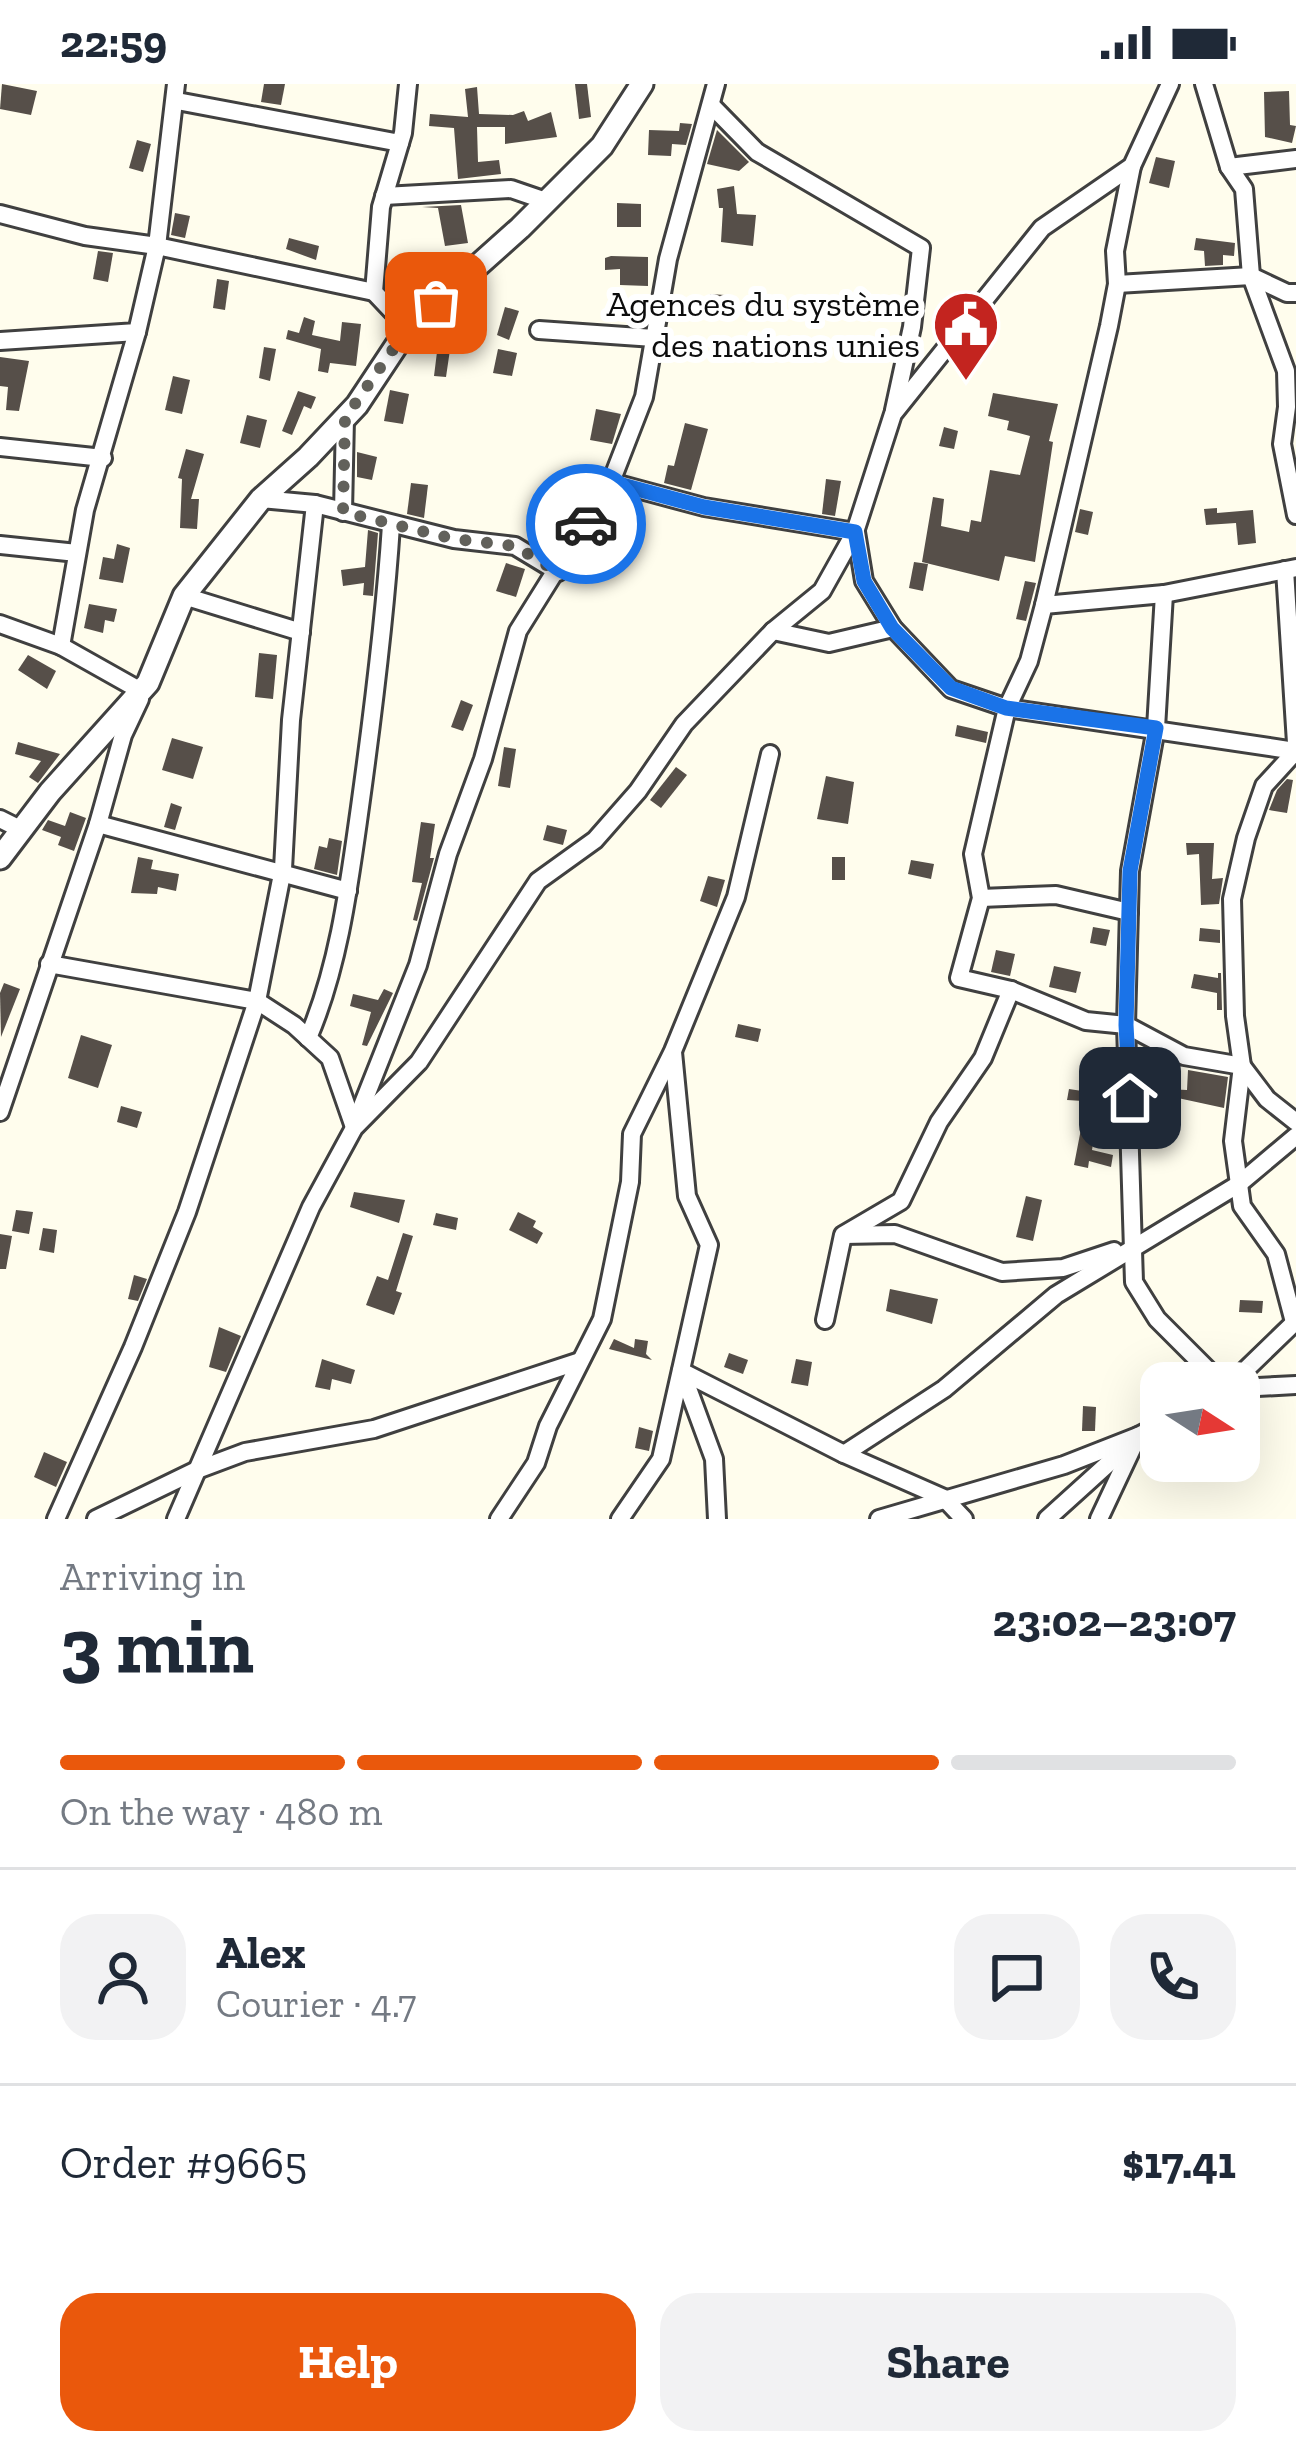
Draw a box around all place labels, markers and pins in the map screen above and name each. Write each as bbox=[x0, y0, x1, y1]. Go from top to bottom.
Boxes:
pin bbox=[385, 252, 487, 354]
place label: Agences du système des nations unies bbox=[607, 282, 920, 366]
public building icon: Agences du système des nations unies bbox=[931, 289, 1001, 383]
pin bbox=[1079, 1047, 1181, 1149]

